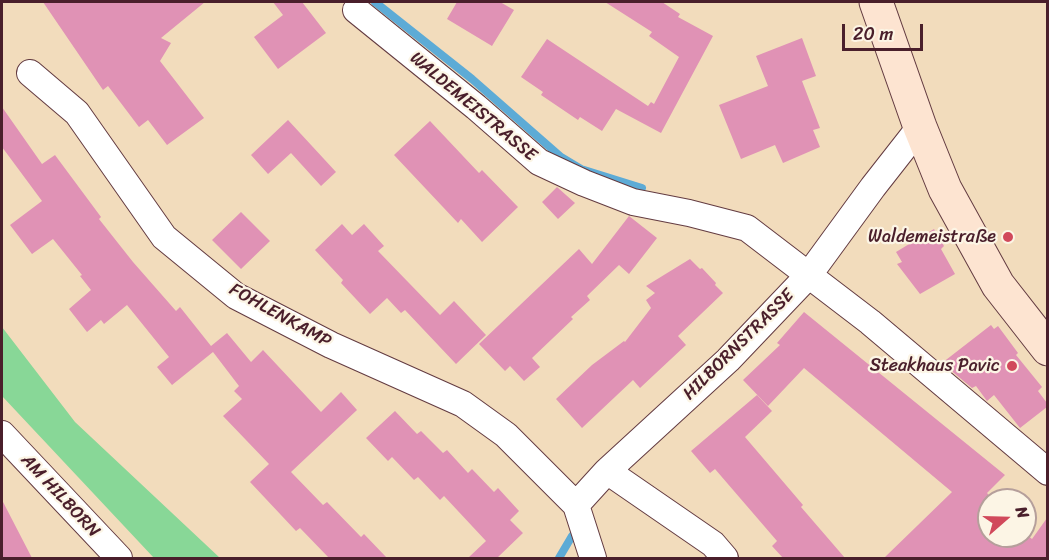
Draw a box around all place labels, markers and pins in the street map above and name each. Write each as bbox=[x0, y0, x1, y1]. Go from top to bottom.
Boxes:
place label: Waldemeistraße bbox=[868, 226, 996, 248]
marker: Waldemeistraße bbox=[1001, 230, 1015, 244]
place label: Steakhaus Pavic bbox=[870, 355, 1000, 377]
marker: Steakhaus Pavic bbox=[1005, 359, 1019, 373]

